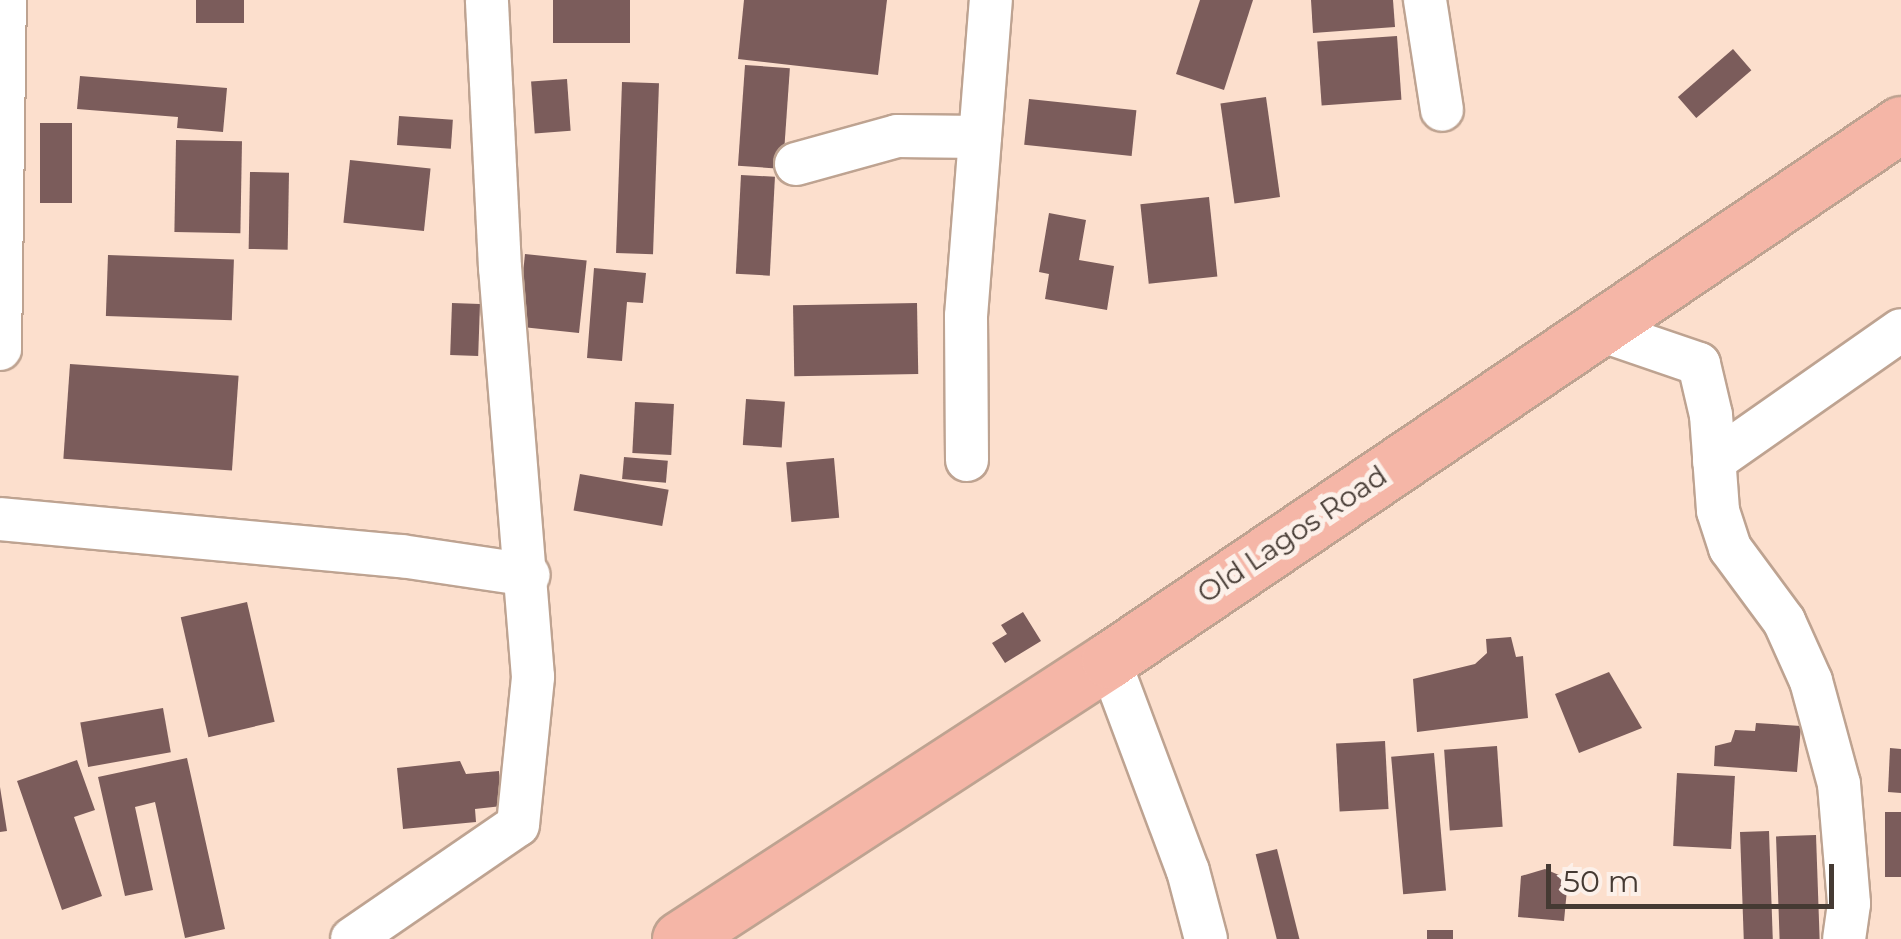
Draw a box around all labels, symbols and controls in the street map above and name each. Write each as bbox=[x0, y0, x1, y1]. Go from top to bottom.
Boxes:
street label: Old Lagos Road bbox=[1191, 458, 1393, 610]
scale bar bbox=[1551, 844, 1838, 906]
text: 50 m bbox=[1563, 863, 1640, 900]

